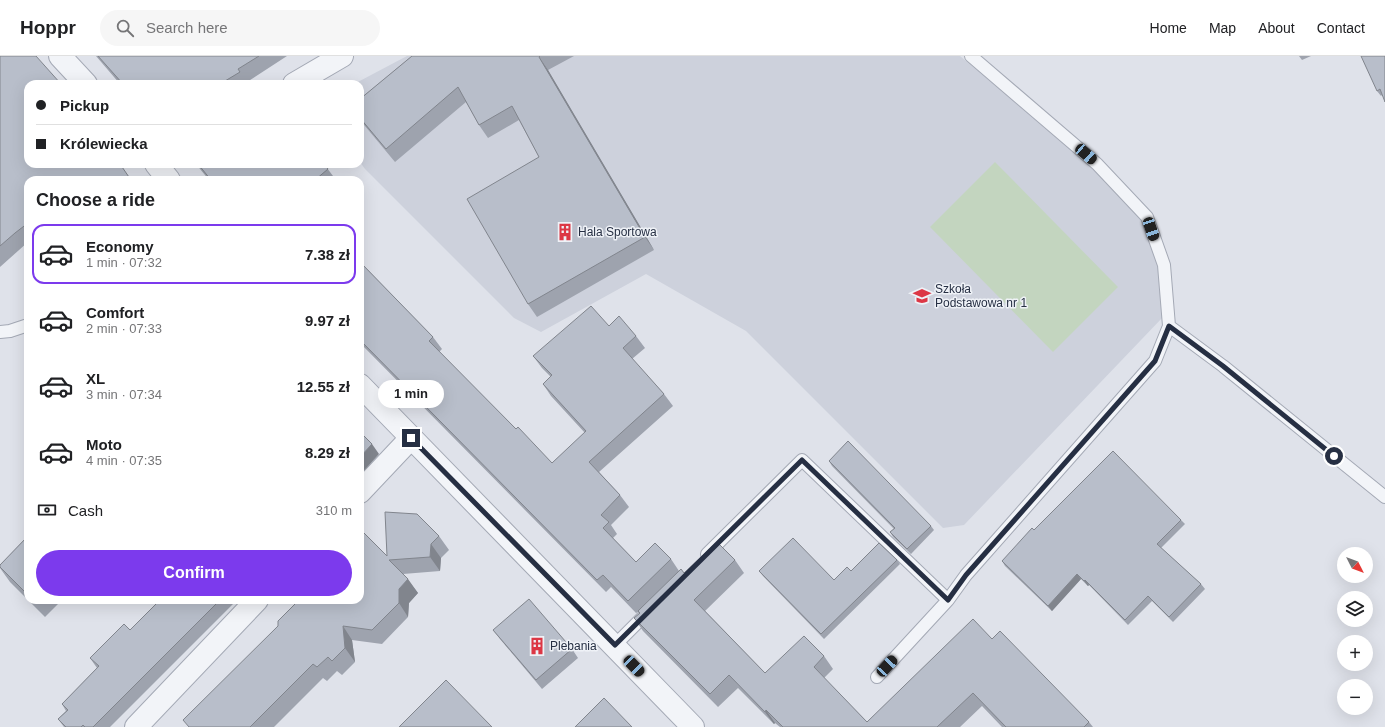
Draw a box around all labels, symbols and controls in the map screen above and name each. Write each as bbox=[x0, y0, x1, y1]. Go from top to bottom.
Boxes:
search box bbox=[100, 10, 380, 46]
text: Hoppr bbox=[20, 17, 76, 38]
icon: search bbox=[114, 17, 136, 39]
text: Search here bbox=[146, 19, 228, 36]
text: Home bbox=[1150, 20, 1187, 36]
text: Map bbox=[1209, 20, 1236, 36]
text: About bbox=[1258, 20, 1295, 36]
text: Contact bbox=[1317, 20, 1365, 36]
text: Pickup bbox=[60, 97, 109, 114]
text: Królewiecka bbox=[60, 135, 148, 152]
car bbox=[1073, 142, 1099, 166]
text: Choose a ride bbox=[36, 190, 155, 210]
car bbox=[1141, 216, 1161, 242]
building icon: Hala Sportowa bbox=[555, 222, 575, 242]
place label: Hala Sportowa bbox=[578, 225, 657, 239]
icon: car bbox=[38, 236, 74, 272]
text: Economy bbox=[86, 238, 154, 255]
text: 7.38 zł bbox=[305, 246, 350, 263]
text: 1 min · 07:32 bbox=[86, 255, 162, 270]
place label: Szkoła Podstawowa nr 1 bbox=[935, 282, 1027, 310]
school or university icon: Szkoła Podstawowa nr 1 bbox=[912, 286, 932, 306]
icon: car bbox=[38, 302, 74, 338]
text: Comfort bbox=[86, 304, 144, 321]
text: 9.97 zł bbox=[305, 312, 350, 329]
text: 2 min · 07:33 bbox=[86, 321, 162, 336]
icon: car bbox=[38, 368, 74, 404]
text: XL bbox=[86, 370, 105, 387]
text: 12.55 zł bbox=[297, 378, 350, 395]
callout: 1 min bbox=[378, 380, 444, 408]
text: 1 min bbox=[394, 386, 428, 401]
text: 3 min · 07:34 bbox=[86, 387, 162, 402]
route end bbox=[402, 429, 420, 447]
icon: car bbox=[38, 434, 74, 470]
text: Moto bbox=[86, 436, 122, 453]
text: 8.29 zł bbox=[305, 444, 350, 461]
route start bbox=[1325, 447, 1343, 465]
text: 4 min · 07:35 bbox=[86, 453, 162, 468]
icon: cash bbox=[36, 499, 58, 521]
text: Cash bbox=[68, 502, 103, 519]
text: 310 m bbox=[316, 503, 352, 518]
north arrow bbox=[1337, 547, 1373, 583]
map controls bbox=[1337, 547, 1373, 715]
button: Confirm bbox=[36, 550, 352, 596]
button: layers bbox=[1337, 591, 1373, 627]
button: + bbox=[1337, 635, 1373, 671]
building icon: Plebania bbox=[527, 636, 547, 656]
place label: Plebania bbox=[550, 639, 597, 653]
car bbox=[621, 653, 647, 679]
car bbox=[874, 653, 900, 679]
button: − bbox=[1337, 679, 1373, 715]

